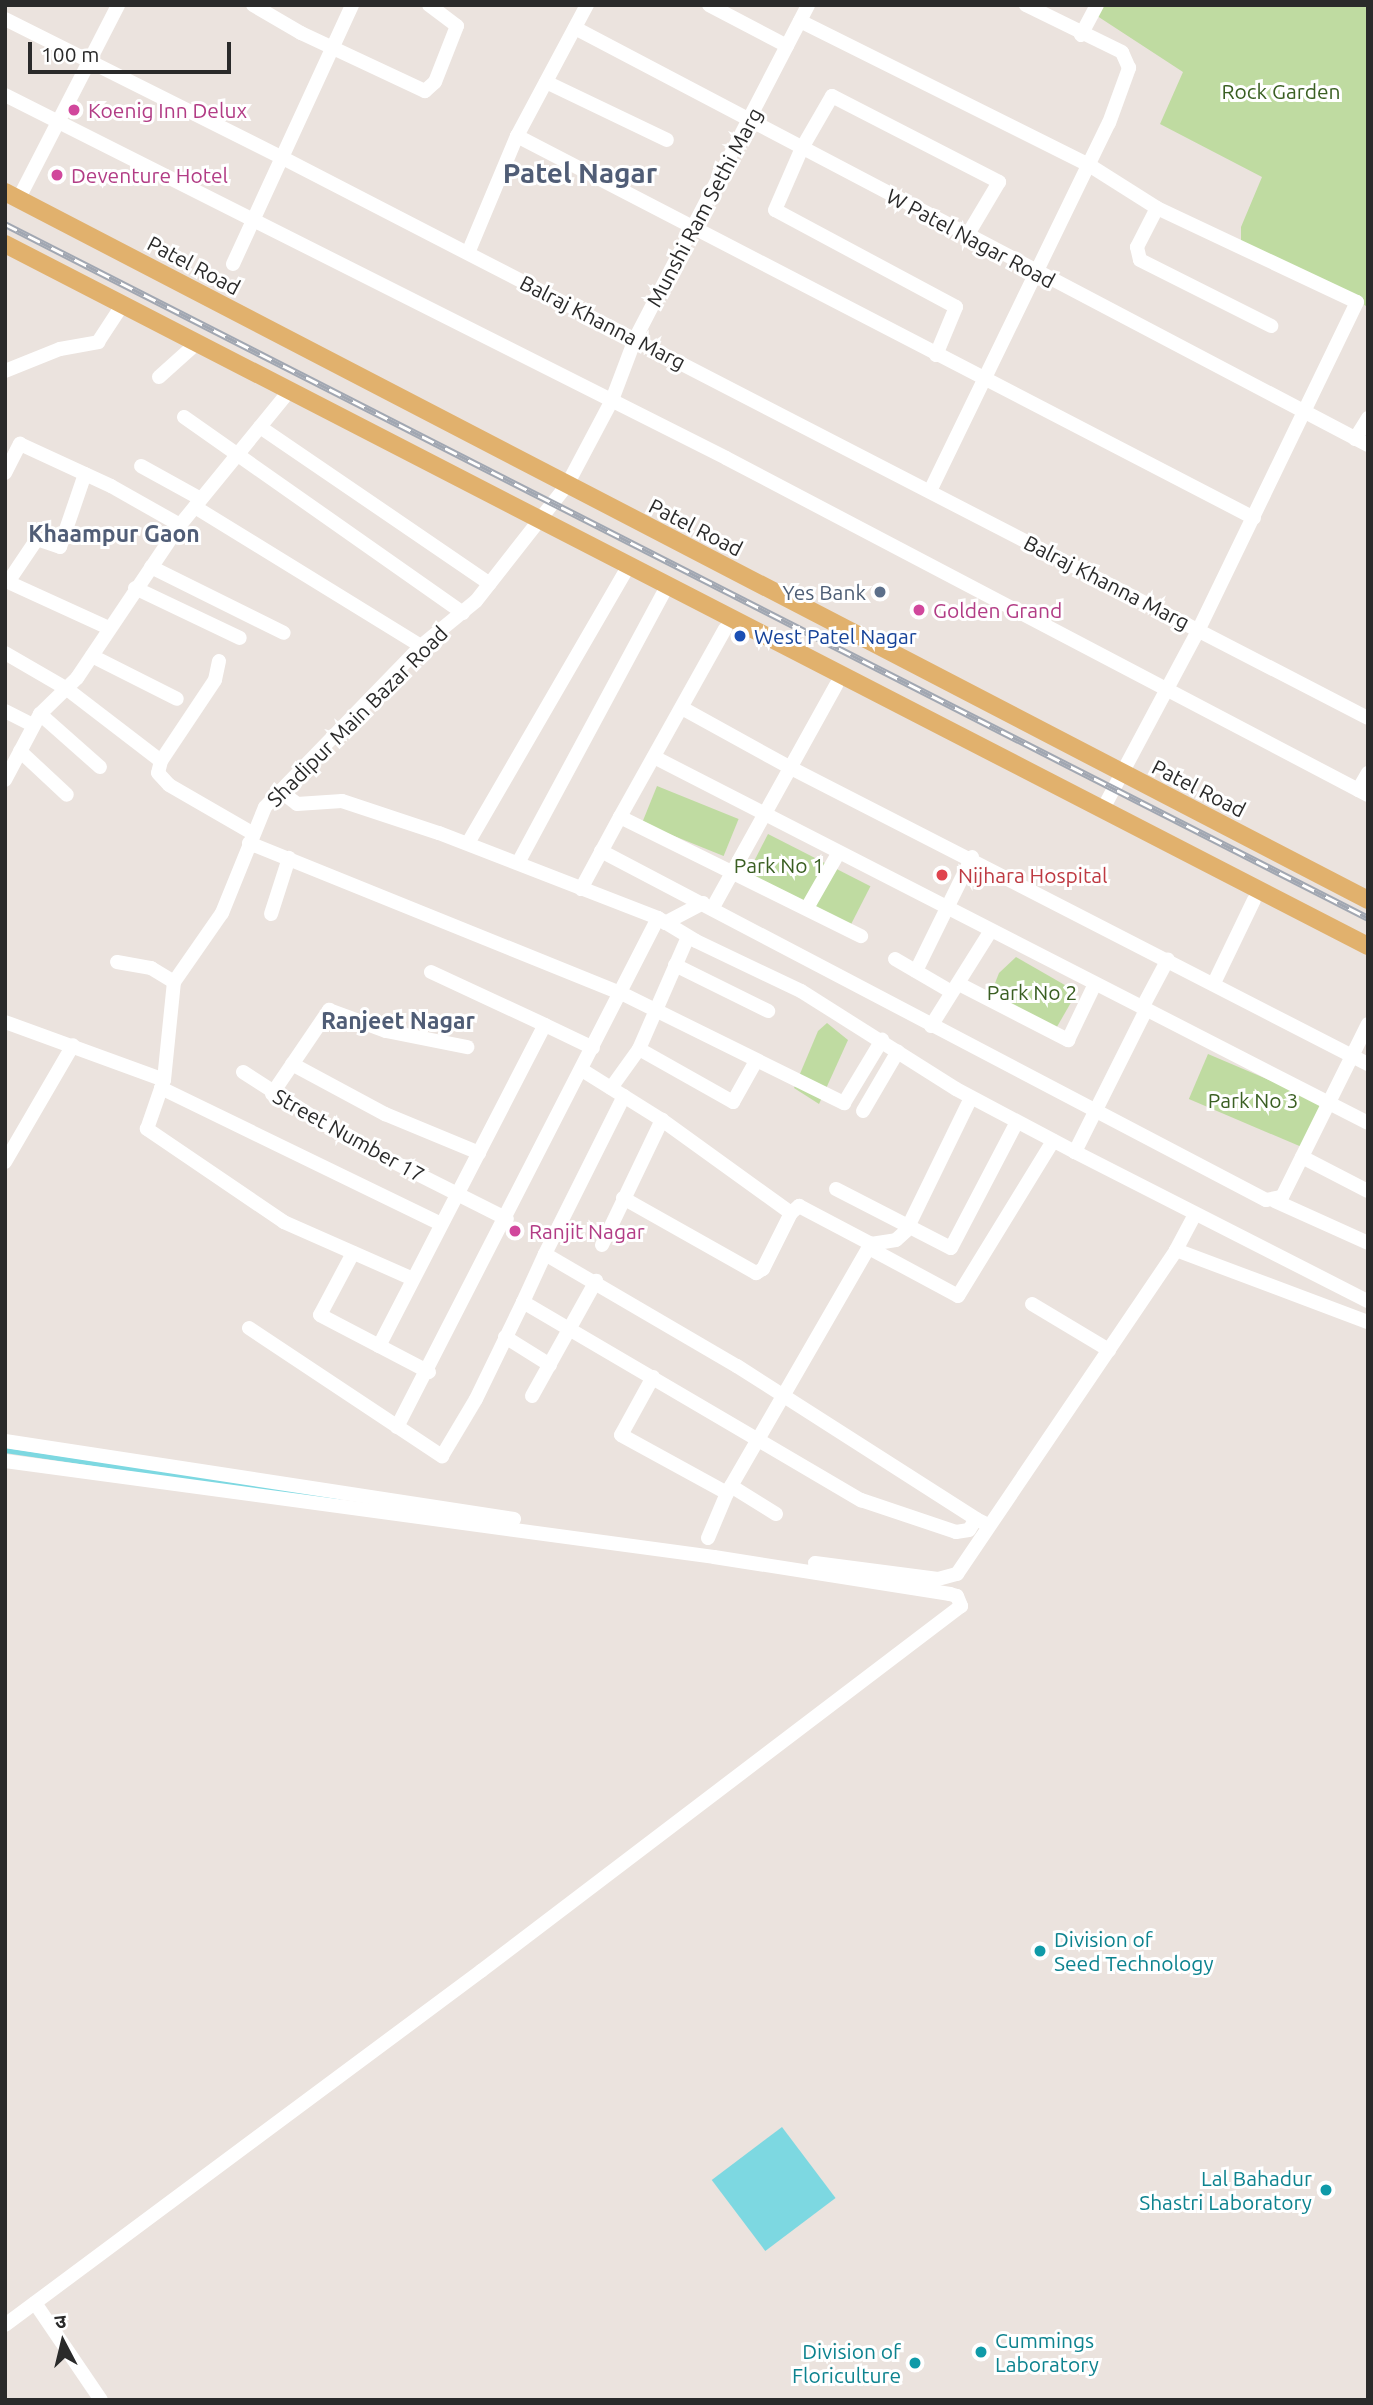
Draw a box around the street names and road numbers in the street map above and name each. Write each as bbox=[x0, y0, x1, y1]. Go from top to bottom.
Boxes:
street label: Munshi Ram Sethi Marg bbox=[641, 103, 767, 311]
street label: W Patel Nagar Road bbox=[882, 183, 1060, 293]
street label: Patel Road bbox=[143, 230, 245, 300]
street label: Balraj Khanna Marg bbox=[516, 269, 690, 375]
street label: Patel Road bbox=[645, 493, 747, 561]
street label: Balraj Khanna Marg bbox=[1020, 529, 1194, 635]
street label: Shadipur Main Bazar Road bbox=[262, 621, 452, 811]
street label: Patel Road bbox=[1148, 754, 1250, 822]
street label: Street Number 17 bbox=[269, 1083, 429, 1187]

